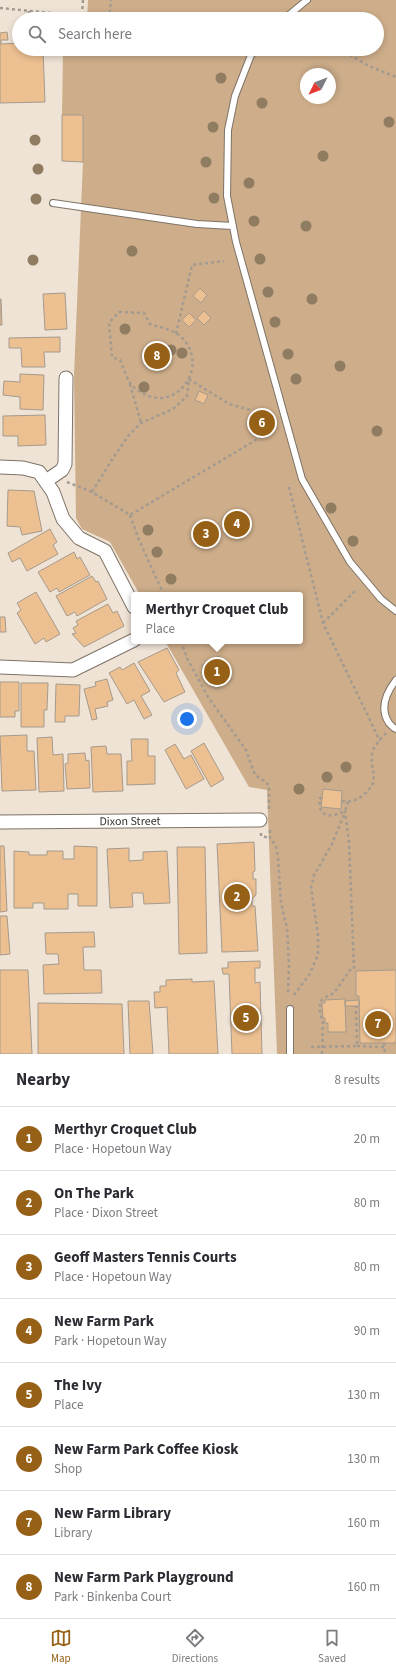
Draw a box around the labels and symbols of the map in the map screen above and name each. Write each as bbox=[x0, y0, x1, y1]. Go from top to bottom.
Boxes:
north arrow bbox=[300, 68, 336, 104]
pin: 8 bbox=[144, 341, 170, 371]
pin: 6 bbox=[249, 408, 275, 438]
pin: 4 bbox=[224, 509, 250, 539]
pin: 3 bbox=[193, 519, 219, 549]
pin: 1 bbox=[204, 657, 230, 687]
your location bbox=[177, 709, 197, 729]
street label: Dixon Street bbox=[99, 813, 161, 830]
pin: 2 bbox=[224, 882, 250, 912]
pin: 5 bbox=[233, 1003, 259, 1033]
pin: 7 bbox=[365, 1009, 391, 1039]

